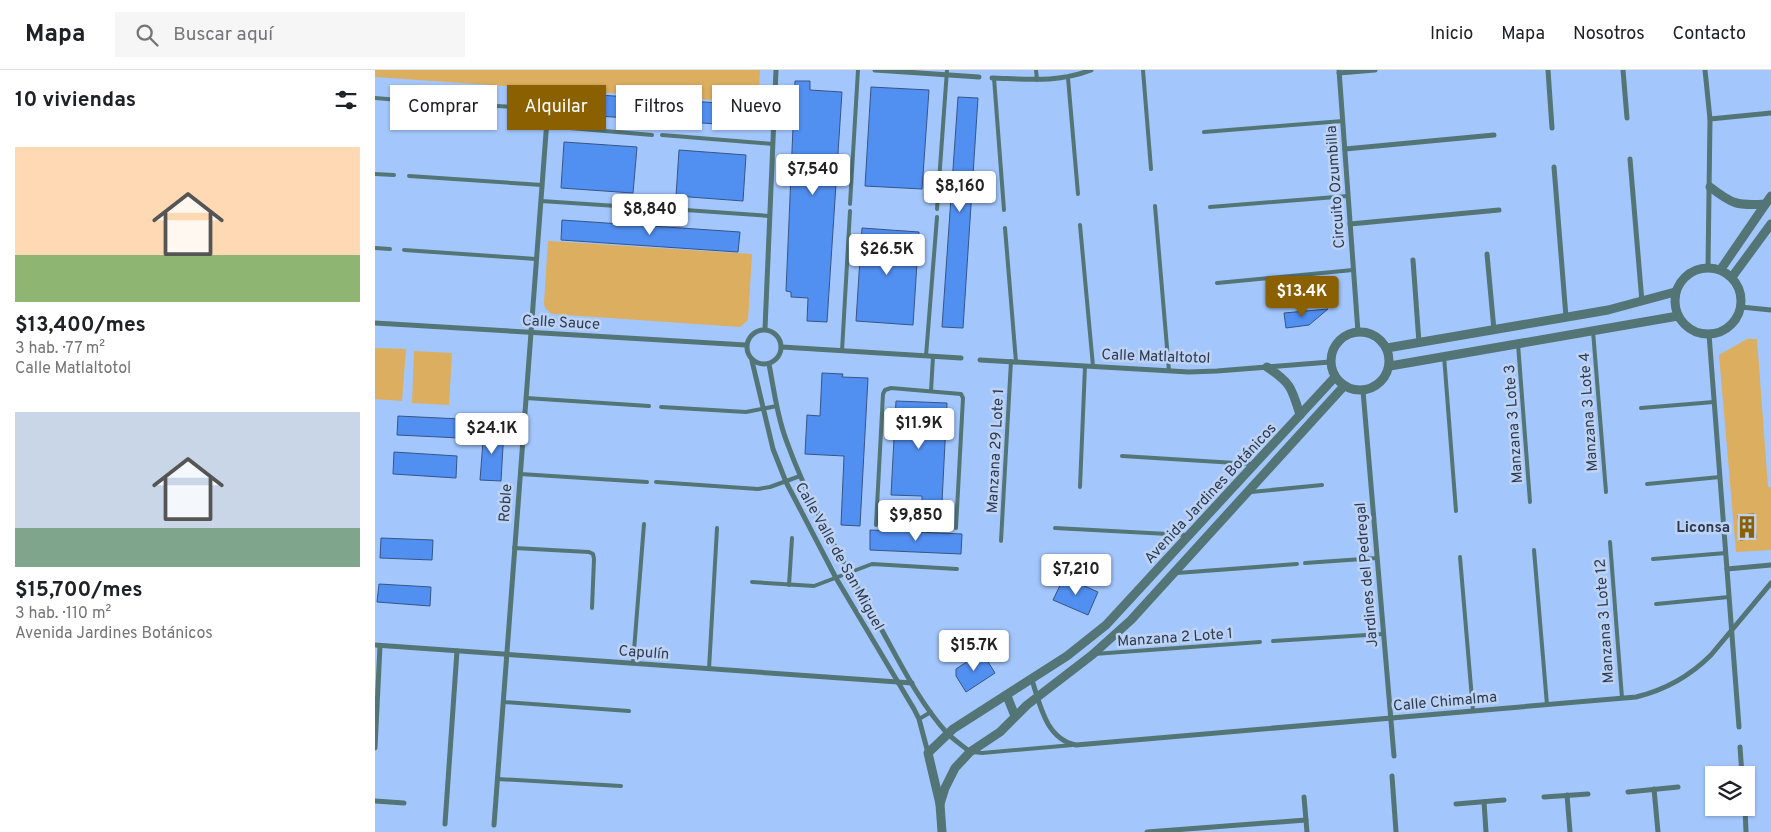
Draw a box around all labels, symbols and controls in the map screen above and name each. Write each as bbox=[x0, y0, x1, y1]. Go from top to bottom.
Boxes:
search box bbox=[115, 12, 465, 57]
text: Mapa bbox=[25, 20, 85, 50]
icon: search bbox=[133, 21, 161, 49]
text: Buscar aquí bbox=[173, 23, 273, 47]
text: Inicio bbox=[1430, 23, 1473, 46]
text: Mapa bbox=[1501, 23, 1545, 46]
text: Nosotros bbox=[1573, 23, 1645, 46]
text: Contacto bbox=[1673, 23, 1746, 46]
chip: Comprar bbox=[390, 85, 497, 130]
chip: Alquilar bbox=[507, 85, 606, 130]
chip: Filtros bbox=[616, 85, 702, 130]
chip: Nuevo bbox=[712, 85, 799, 130]
icon: filters bbox=[332, 86, 360, 114]
text: 10 viviendas bbox=[15, 87, 136, 114]
street label: Circuito Ozumbilla bbox=[1323, 125, 1350, 249]
pin: $7,540 bbox=[772, 154, 854, 196]
text: $7,540 bbox=[787, 160, 839, 180]
pin: $8,160 bbox=[919, 170, 1001, 213]
text: $8,160 bbox=[935, 177, 985, 197]
icon: home bbox=[143, 179, 233, 269]
pin: $8,840 bbox=[609, 194, 691, 236]
text: $8,840 bbox=[623, 200, 677, 220]
pin: $26.5K bbox=[846, 234, 928, 276]
text: $26.5K bbox=[860, 240, 914, 260]
pin: $13.4K bbox=[1261, 276, 1343, 318]
text: $13.4K bbox=[1277, 282, 1327, 302]
text: $13,400/mes bbox=[15, 312, 146, 339]
street label: Calle Sauce bbox=[521, 312, 600, 335]
text: 3 hab. · 77 m² bbox=[15, 339, 105, 359]
street label: Calle Matlaltotol bbox=[1101, 346, 1211, 369]
street label: Manzana 3 Lote 4 bbox=[1576, 352, 1603, 472]
text: Calle Matlaltotol bbox=[15, 359, 131, 379]
street label: Manzana 3 Lote 3 bbox=[1501, 364, 1528, 484]
street label: Manzana 29 Lote 1 bbox=[984, 388, 1009, 514]
pin: $11.9K bbox=[878, 408, 960, 450]
pin: $24.1K bbox=[451, 412, 533, 455]
text: $11.9K bbox=[895, 414, 943, 434]
text: $24.1K bbox=[466, 419, 518, 439]
street label: Avenida Jardines Botánicos bbox=[1141, 420, 1281, 568]
icon: home bbox=[143, 444, 233, 534]
street label: Calle Valle de San Miguel bbox=[790, 479, 887, 634]
street label: Roble bbox=[496, 483, 517, 523]
pin: $9,850 bbox=[875, 500, 957, 542]
street label: Jardines del Pedregal bbox=[1352, 502, 1383, 648]
text: $9,850 bbox=[889, 506, 943, 526]
building icon: Liconsa bbox=[1734, 514, 1760, 540]
place label: Liconsa bbox=[1676, 519, 1730, 538]
pin: $7,210 bbox=[1035, 554, 1117, 596]
street label: Manzana 3 Lote 12 bbox=[1592, 558, 1619, 684]
text: $7,210 bbox=[1052, 560, 1100, 580]
text: $15,700/mes bbox=[15, 577, 143, 604]
text: 3 hab. · 110 m² bbox=[15, 604, 111, 624]
text: Avenida Jardines Botánicos bbox=[15, 624, 213, 644]
street label: Manzana 2 Lote 1 bbox=[1117, 625, 1234, 652]
pin: $15.7K bbox=[933, 630, 1015, 672]
text: $15.7K bbox=[950, 636, 998, 656]
street label: Capulín bbox=[618, 642, 670, 665]
street label: Calle Chimalma bbox=[1392, 688, 1498, 717]
map controls bbox=[1705, 766, 1755, 816]
button: layers bbox=[1705, 766, 1755, 816]

